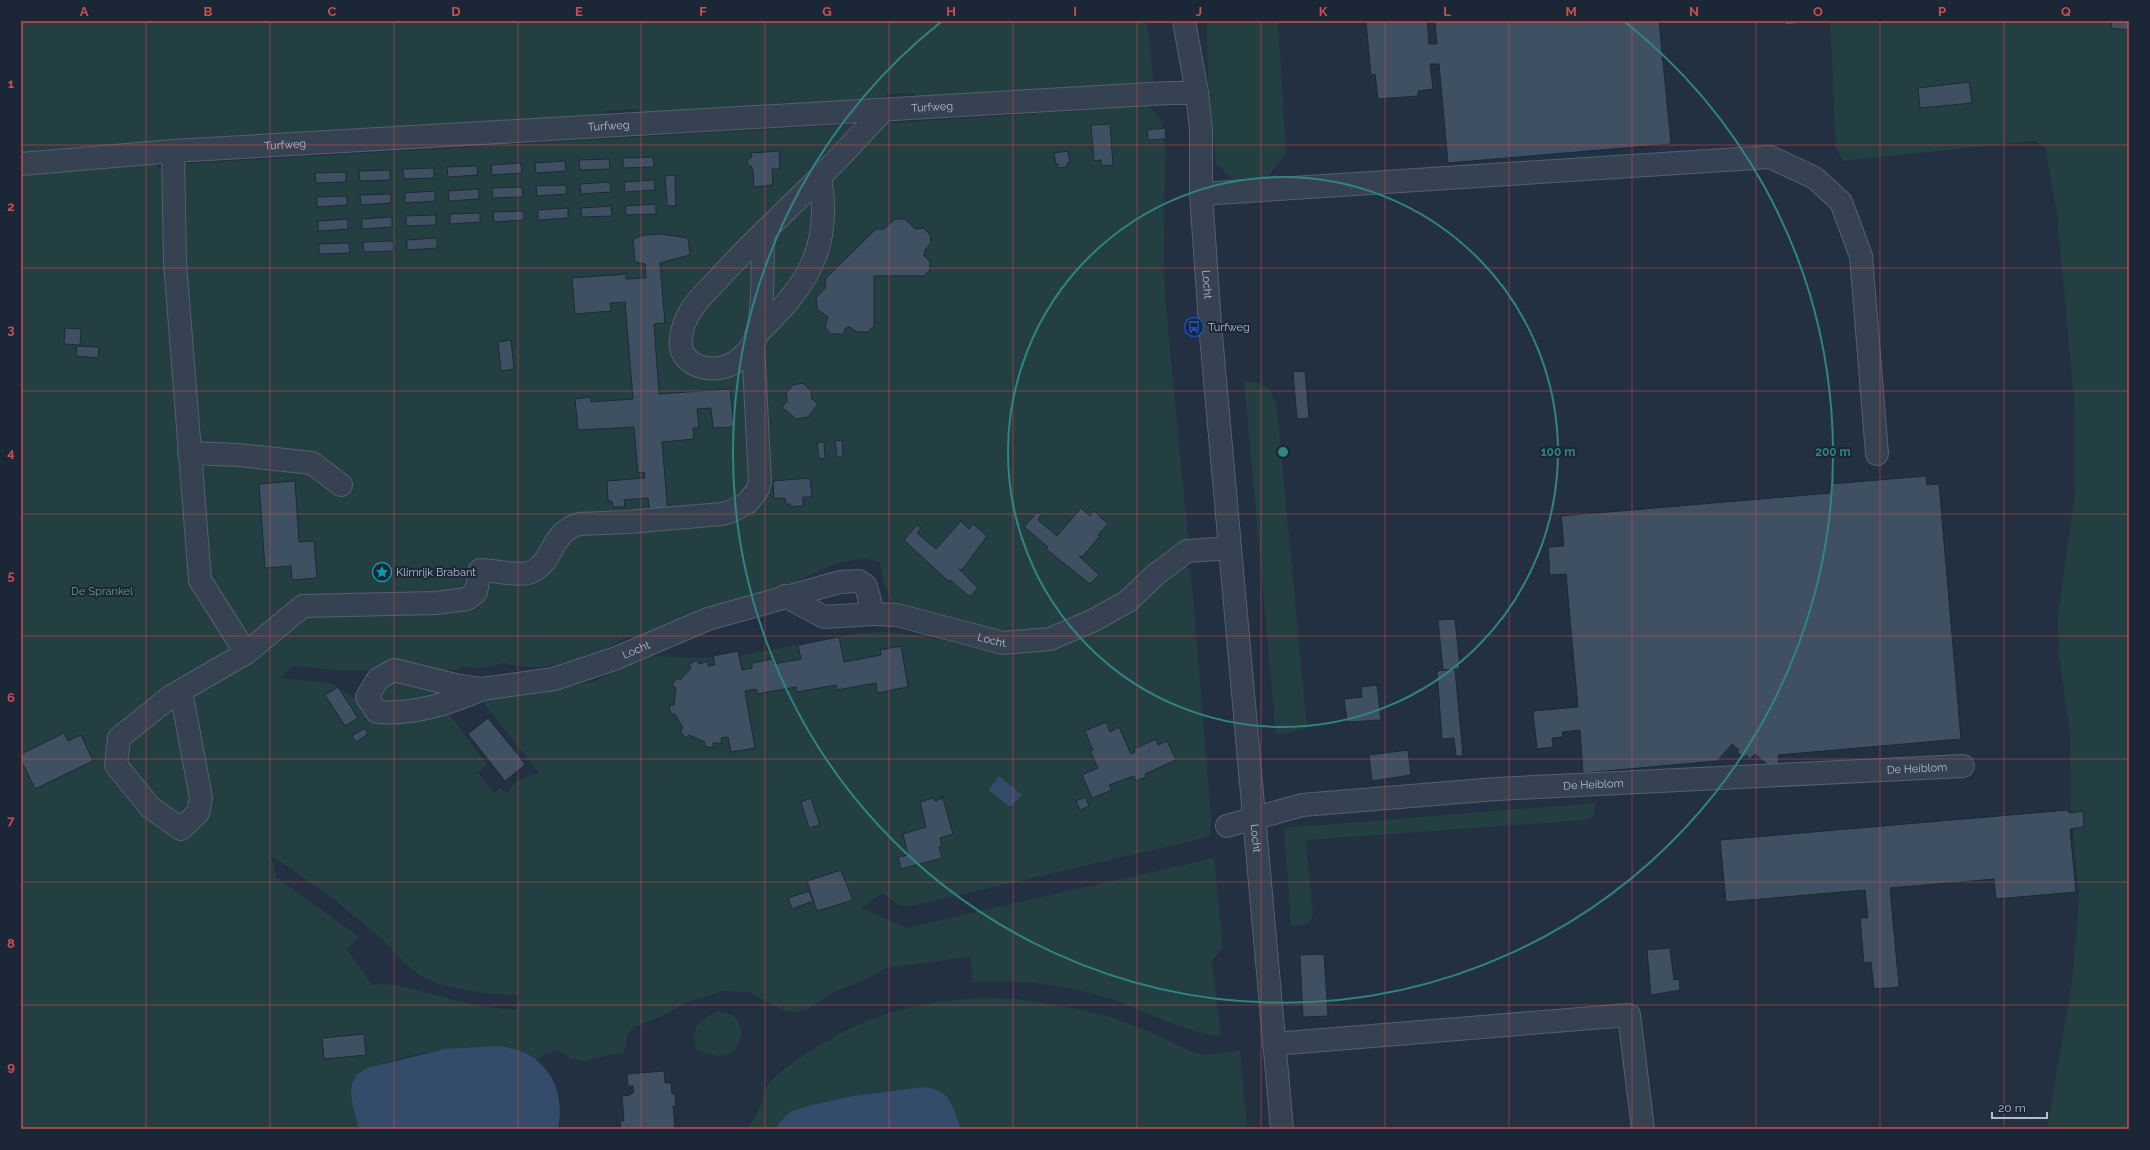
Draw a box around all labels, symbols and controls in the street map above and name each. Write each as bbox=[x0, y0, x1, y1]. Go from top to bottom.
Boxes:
text: A bbox=[80, 4, 89, 19]
text: B bbox=[204, 4, 213, 19]
text: C bbox=[328, 4, 337, 19]
text: D bbox=[451, 4, 461, 19]
text: E bbox=[575, 4, 583, 19]
text: F bbox=[699, 4, 707, 19]
text: G bbox=[822, 4, 832, 19]
text: H bbox=[946, 4, 956, 19]
text: I bbox=[1073, 4, 1077, 19]
text: J bbox=[1196, 4, 1202, 19]
text: K bbox=[1319, 4, 1328, 19]
text: L bbox=[1443, 4, 1451, 19]
text: M bbox=[1565, 4, 1577, 19]
text: N bbox=[1689, 4, 1699, 19]
text: O bbox=[1813, 4, 1823, 19]
text: P bbox=[1938, 4, 1946, 19]
text: Q bbox=[2061, 4, 2071, 19]
text: 1 bbox=[8, 76, 15, 91]
street label: Turfweg bbox=[911, 99, 953, 114]
street label: Turfweg bbox=[587, 118, 630, 133]
street label: Turfweg bbox=[264, 137, 307, 152]
text: 2 bbox=[7, 199, 15, 214]
street label: Locht bbox=[1200, 270, 1215, 300]
bus stop icon: Turfweg bbox=[1183, 316, 1205, 338]
place label: Turfweg bbox=[1208, 321, 1250, 334]
text: 3 bbox=[7, 322, 15, 337]
text: 4 bbox=[7, 445, 15, 460]
centre of rings bbox=[1276, 445, 1290, 459]
text: 100 m bbox=[1541, 445, 1575, 459]
text: 200 m bbox=[1815, 445, 1851, 459]
place icon: Klimrijk Brabant bbox=[371, 561, 393, 583]
place label: Klimrijk Brabant bbox=[396, 566, 476, 579]
text: 5 bbox=[7, 568, 15, 583]
park label: De Sprankel bbox=[71, 585, 133, 598]
street label: Locht bbox=[976, 630, 1007, 650]
street label: Locht bbox=[620, 638, 652, 661]
text: 6 bbox=[7, 690, 15, 705]
street label: De Heiblom bbox=[1886, 760, 1947, 776]
street label: De Heiblom bbox=[1563, 776, 1624, 792]
text: 7 bbox=[7, 813, 15, 828]
street label: Locht bbox=[1248, 823, 1264, 854]
text: 8 bbox=[7, 936, 15, 951]
text: 9 bbox=[7, 1059, 15, 1074]
scale bar bbox=[1992, 1094, 2047, 1120]
text: 20 m bbox=[1998, 1101, 2026, 1115]

